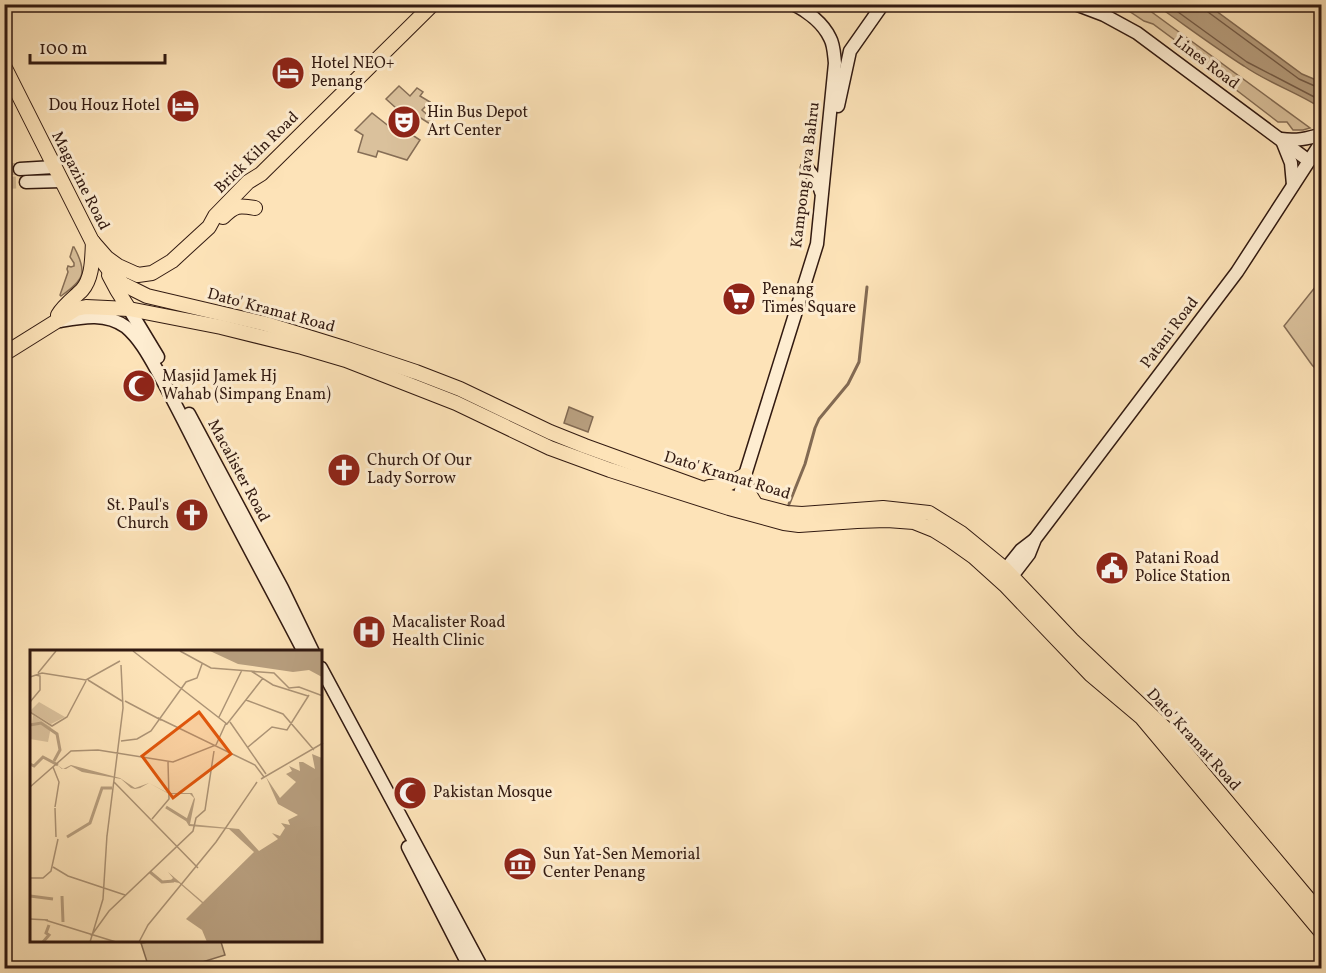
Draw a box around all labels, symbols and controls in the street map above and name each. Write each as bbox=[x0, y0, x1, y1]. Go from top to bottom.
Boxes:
scale bar bbox=[30, 27, 165, 65]
street label: Lines Road bbox=[1169, 31, 1243, 95]
text: 100 m bbox=[39, 37, 88, 62]
place label: Hotel NEO+ Penang bbox=[311, 53, 395, 93]
hotel icon: Hotel NEO+ Penang bbox=[270, 55, 306, 91]
hotel icon: Dou Houz Hotel bbox=[165, 88, 201, 124]
place label: Dou Houz Hotel bbox=[48, 95, 160, 117]
street label: Kampong Java Bahru bbox=[786, 101, 826, 249]
place label: Hin Bus Depot Art Center bbox=[427, 102, 529, 142]
theatre icon: Hin Bus Depot Art Center bbox=[386, 104, 422, 140]
street label: Brick Kiln Road bbox=[210, 107, 304, 199]
street label: Magazine Road bbox=[46, 128, 114, 234]
place label: Penang Times Square bbox=[762, 279, 856, 319]
supermarket icon: Penang Times Square bbox=[721, 281, 757, 317]
street label: Dato' Kramat Road bbox=[205, 283, 337, 339]
street label: Patani Road bbox=[1136, 293, 1204, 373]
place label: Masjid Jamek Hj Wahab (Simpang Enam) bbox=[162, 366, 331, 406]
mosque icon: Masjid Jamek Hj Wahab (Simpang Enam) bbox=[121, 368, 157, 404]
street label: Macalister Road bbox=[202, 416, 274, 526]
street label: Dato' Kramat Road bbox=[661, 446, 793, 506]
place label: Church Of Our Lady Sorrow bbox=[367, 450, 472, 490]
church icon: Church Of Our Lady Sorrow bbox=[326, 452, 362, 488]
place label: St. Paul's Church bbox=[106, 495, 169, 535]
church icon: St. Paul's Church bbox=[174, 497, 210, 533]
place label: Patani Road Police Station bbox=[1135, 548, 1231, 588]
public building icon: Patani Road Police Station bbox=[1094, 550, 1130, 586]
place label: Macalister Road Health Clinic bbox=[392, 612, 506, 652]
hospital icon: Macalister Road Health Clinic bbox=[351, 614, 387, 650]
inset map bbox=[30, 650, 322, 943]
street label: Dato' Kramat Road bbox=[1141, 684, 1245, 796]
mosque icon: Pakistan Mosque bbox=[392, 775, 428, 811]
place label: Pakistan Mosque bbox=[433, 782, 552, 804]
place label: Sun Yat-Sen Memorial Center Penang bbox=[543, 844, 700, 884]
museum icon: Sun Yat-Sen Memorial Center Penang bbox=[502, 846, 538, 882]

